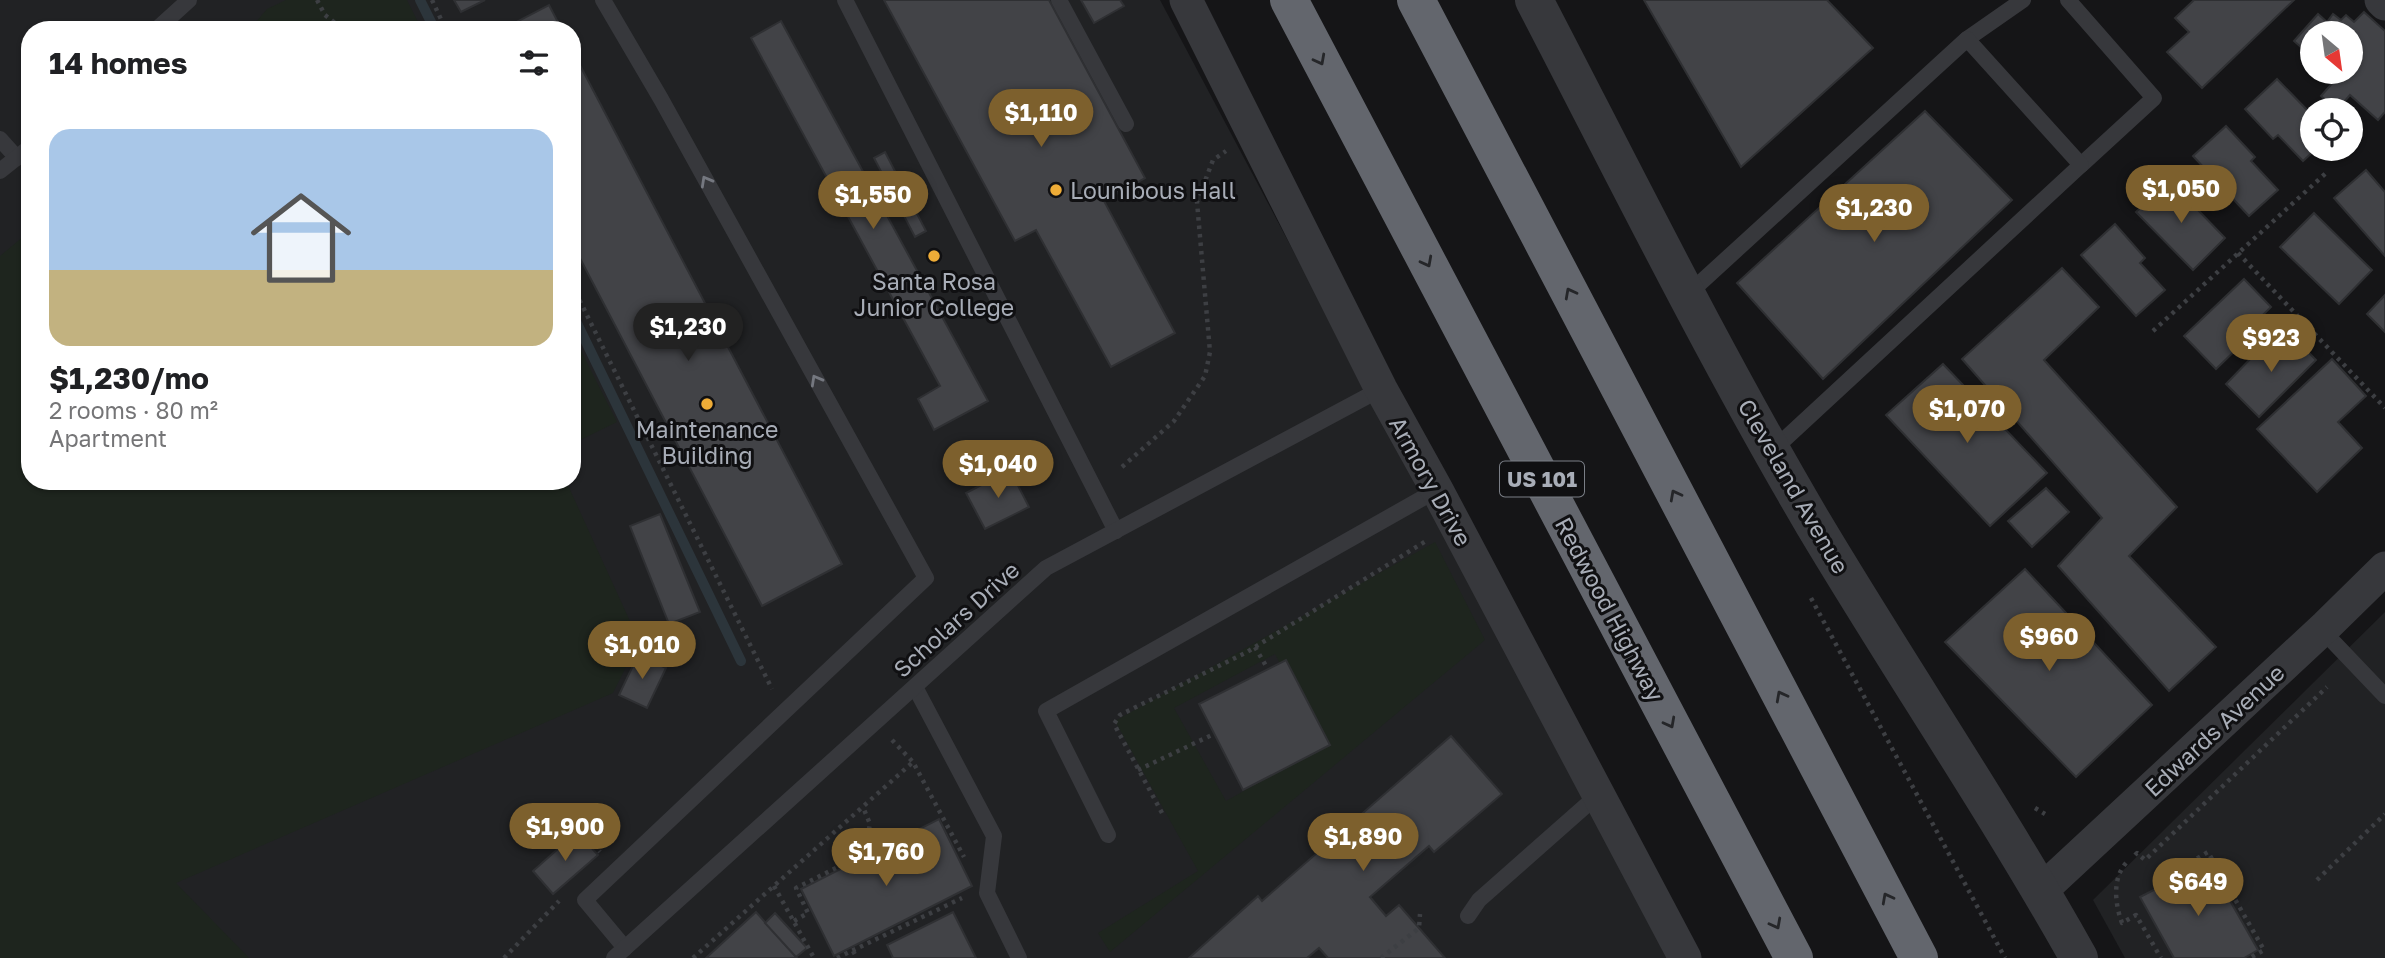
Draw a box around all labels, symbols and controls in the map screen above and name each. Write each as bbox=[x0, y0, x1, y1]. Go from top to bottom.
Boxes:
north arrow bbox=[2300, 21, 2362, 84]
map controls bbox=[2300, 21, 2363, 161]
icon: filters bbox=[515, 44, 553, 82]
text: 14 homes bbox=[49, 45, 188, 81]
one-way arrow bbox=[1312, 53, 1326, 66]
pin: $1,110 bbox=[984, 90, 1098, 149]
text: $1,110 bbox=[1004, 98, 1078, 126]
button: locate bbox=[2300, 98, 2363, 161]
pin: $1,050 bbox=[2124, 166, 2238, 225]
pin: $1,550 bbox=[816, 172, 930, 231]
text: $1,050 bbox=[2142, 174, 2220, 202]
icon: home bbox=[238, 175, 364, 301]
one-way arrow bbox=[701, 176, 714, 189]
place label: Lounibous Hall bbox=[1070, 176, 1236, 204]
text: $1,550 bbox=[834, 180, 912, 208]
marker: Lounibous Hall bbox=[1048, 182, 1064, 198]
pin: $1,230 bbox=[1817, 184, 1931, 244]
text: $1,230 bbox=[1835, 193, 1913, 221]
marker: Santa Rosa Junior College bbox=[926, 248, 942, 264]
one-way arrow bbox=[1418, 254, 1432, 267]
place label: Santa Rosa Junior College bbox=[854, 267, 1014, 321]
one-way arrow bbox=[1564, 288, 1578, 300]
pin: $1,230 bbox=[631, 304, 745, 363]
text: $1,230 bbox=[649, 312, 727, 340]
pin: $923 bbox=[2230, 314, 2312, 374]
text: $923 bbox=[2242, 323, 2300, 351]
text: $1,230/mo bbox=[49, 360, 209, 396]
one-way arrow bbox=[811, 375, 824, 388]
pin: $1,070 bbox=[1910, 386, 2024, 445]
street label: Cleveland Avenue bbox=[1733, 394, 1855, 578]
text: $1,070 bbox=[1928, 394, 2006, 422]
text: 2 rooms · 80 m² bbox=[49, 396, 218, 424]
marker: Maintenance Building bbox=[699, 396, 715, 412]
street label: Armory Drive bbox=[1384, 411, 1478, 551]
place label: Maintenance Building bbox=[636, 415, 778, 469]
text: Apartment bbox=[49, 424, 167, 452]
pin: $1,040 bbox=[941, 440, 1055, 500]
text: $1,040 bbox=[959, 449, 1037, 477]
road number: US 101 bbox=[1500, 462, 1584, 496]
one-way arrow bbox=[1670, 490, 1684, 502]
street label: Redwood Highway bbox=[1550, 512, 1670, 706]
street label: Scholars Drive bbox=[887, 555, 1025, 683]
pin: $960 bbox=[2008, 614, 2090, 673]
pin: $1,010 bbox=[585, 622, 699, 681]
text: $960 bbox=[2019, 622, 2079, 650]
text: $1,010 bbox=[604, 630, 680, 658]
street label: Edwards Avenue bbox=[2138, 658, 2290, 802]
one-way arrow bbox=[1776, 691, 1789, 703]
one-way arrow bbox=[1662, 715, 1676, 728]
pin: $1,900 bbox=[508, 804, 622, 863]
text: $1,900 bbox=[525, 812, 605, 840]
pin: $1,890 bbox=[1306, 814, 1420, 873]
text: $1,890 bbox=[1324, 822, 1402, 850]
pin: $1,760 bbox=[829, 828, 943, 888]
text: $1,760 bbox=[848, 837, 924, 865]
pin: $649 bbox=[2157, 858, 2239, 918]
text: $649 bbox=[2169, 867, 2228, 895]
one-way arrow bbox=[1882, 892, 1895, 905]
one-way arrow bbox=[1768, 917, 1782, 929]

